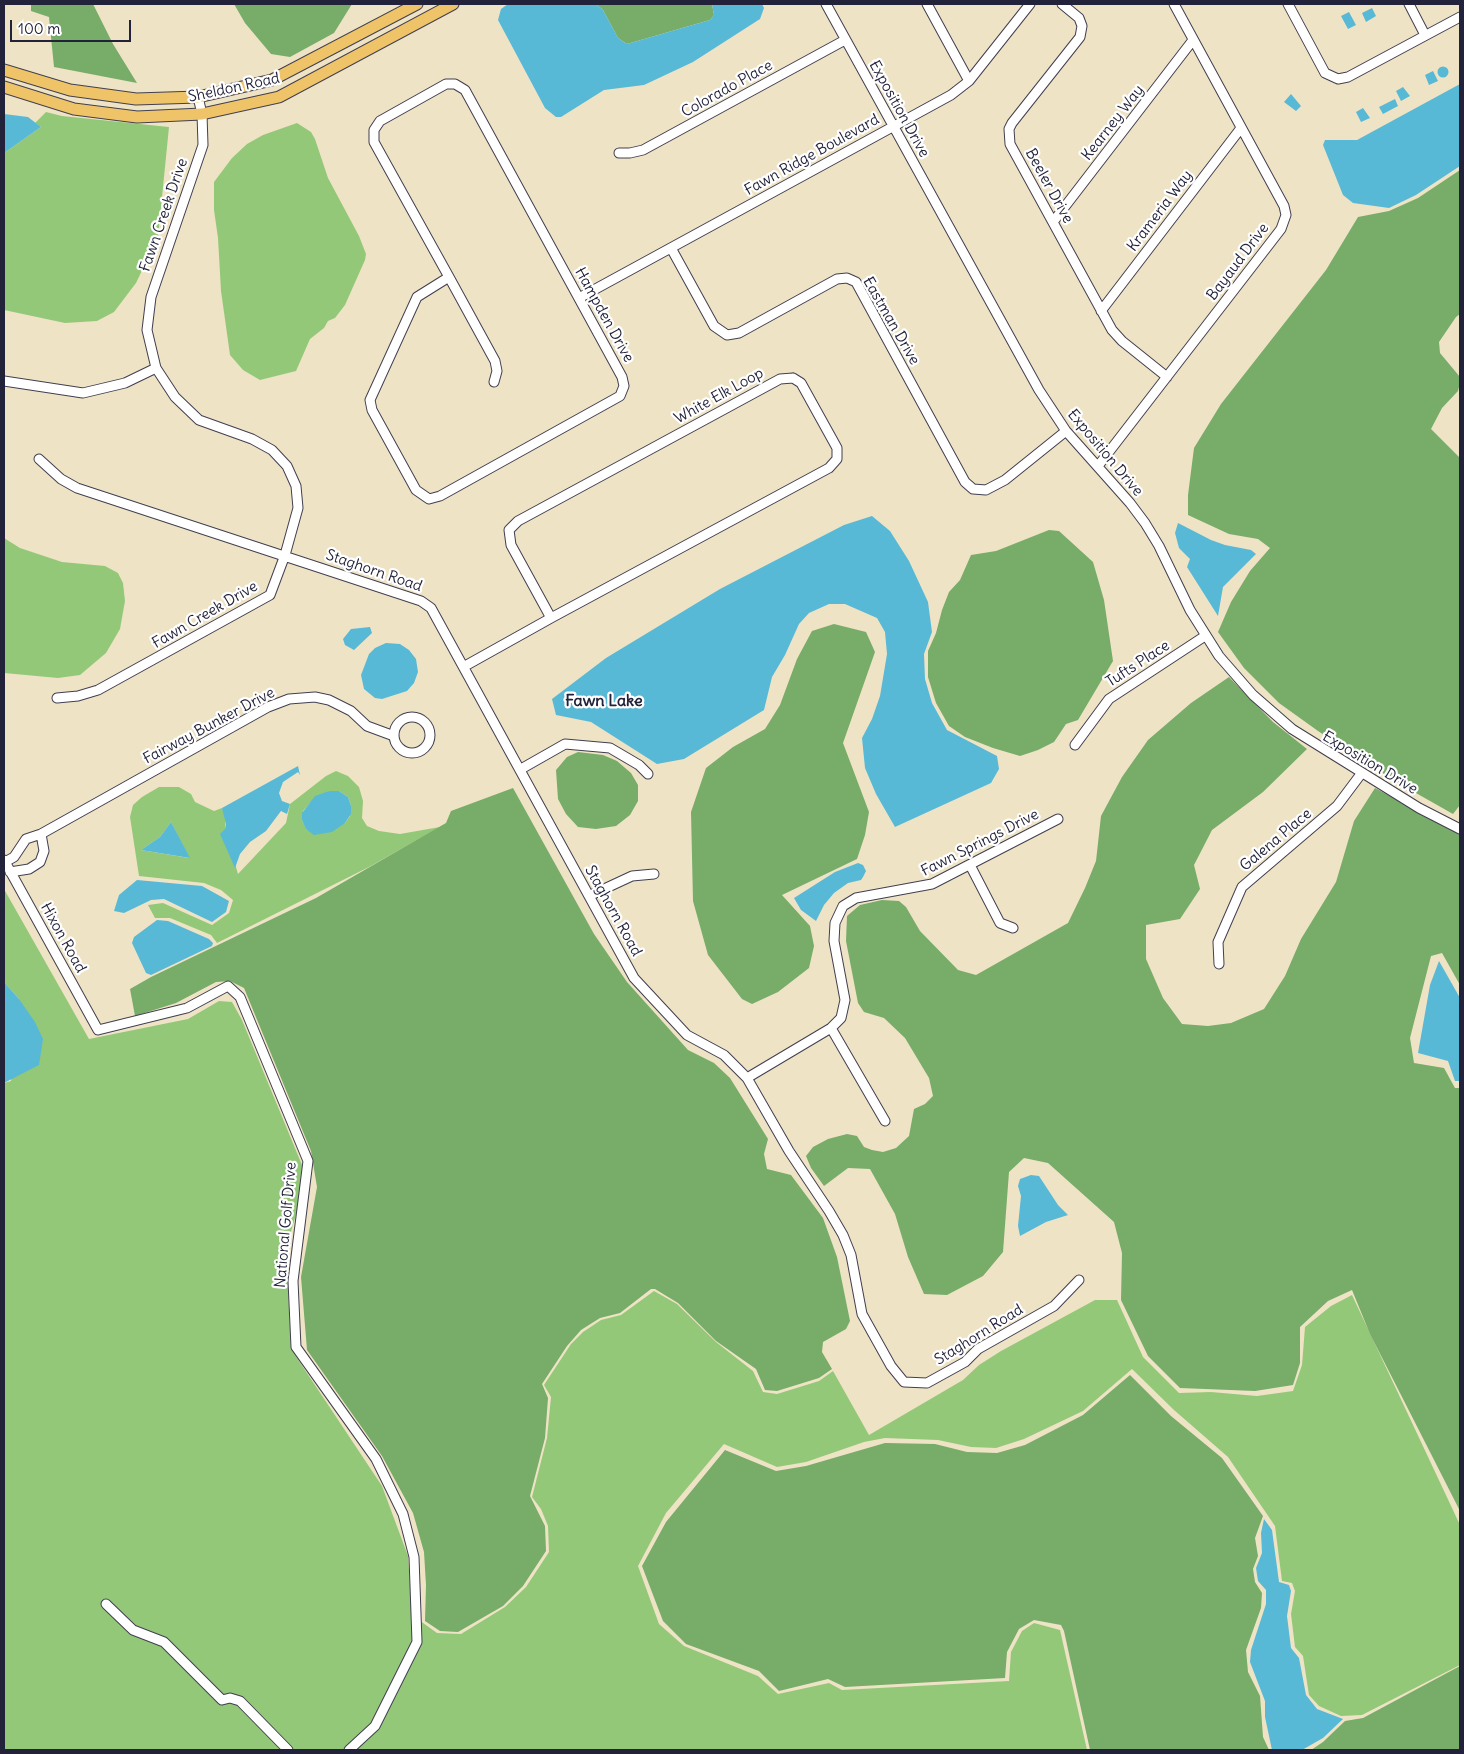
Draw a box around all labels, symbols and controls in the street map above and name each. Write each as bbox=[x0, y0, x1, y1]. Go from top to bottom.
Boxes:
scale bar bbox=[12, 10, 134, 42]
text: 100 m bbox=[18, 19, 60, 38]
street label: Colorado Place bbox=[678, 57, 776, 121]
street label: Exposition Drive bbox=[865, 57, 933, 161]
street label: Sheldon Road bbox=[187, 70, 281, 106]
street label: Kearney Way bbox=[1078, 82, 1148, 164]
street label: Fawn Ridge Boulevard bbox=[742, 110, 882, 200]
street label: Beeler Drive bbox=[1021, 146, 1077, 226]
street label: Fawn Creek Drive bbox=[136, 156, 192, 274]
street label: Krameria Way bbox=[1124, 167, 1196, 255]
street label: Bayaud Drive bbox=[1203, 220, 1273, 304]
street label: Hampden Drive bbox=[571, 264, 637, 366]
street label: Eastman Drive bbox=[859, 274, 923, 368]
street label: White Elk Loop bbox=[671, 364, 767, 428]
street label: Exposition Drive bbox=[1063, 406, 1147, 500]
street label: Staghorn Road bbox=[323, 546, 425, 596]
street label: Fawn Creek Drive bbox=[149, 578, 261, 652]
street label: Tufts Place bbox=[1103, 637, 1173, 691]
street label: Fairway Bunker Drive bbox=[140, 684, 278, 768]
district label: Fawn Lake bbox=[565, 691, 643, 711]
street label: Exposition Drive bbox=[1319, 728, 1421, 798]
street label: Galena Place bbox=[1237, 805, 1315, 875]
street label: Fawn Springs Drive bbox=[918, 806, 1042, 880]
street label: Staghorn Road bbox=[581, 863, 645, 959]
street label: Hixon Road bbox=[36, 900, 90, 976]
street label: National Golf Drive bbox=[272, 1161, 300, 1289]
street label: Staghorn Road bbox=[932, 1301, 1026, 1369]

